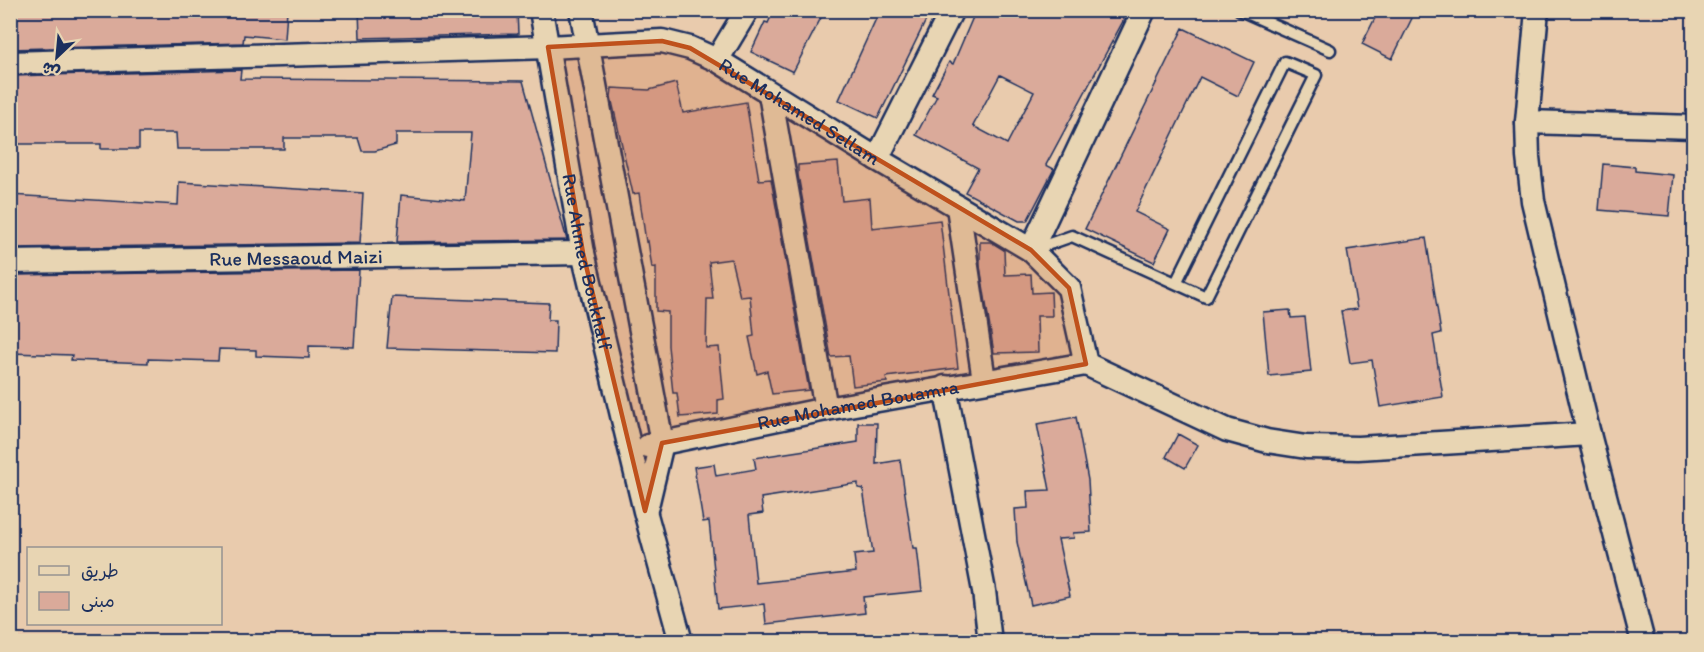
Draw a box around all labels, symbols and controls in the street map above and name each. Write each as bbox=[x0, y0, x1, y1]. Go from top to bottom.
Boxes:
north arrow bbox=[27, 27, 87, 87]
street label: Rue Mohamed Sellam bbox=[715, 52, 885, 170]
text: ش bbox=[39, 58, 63, 82]
street label: Rue Ahmed Boukhalf bbox=[557, 171, 618, 353]
street label: Rue Messaoud Maizi bbox=[209, 244, 383, 271]
street label: Rue Mohamed Bouamra bbox=[755, 374, 961, 435]
legend bbox=[27, 547, 222, 625]
text: طريق bbox=[81, 560, 119, 582]
text: مبنى bbox=[81, 590, 115, 612]

